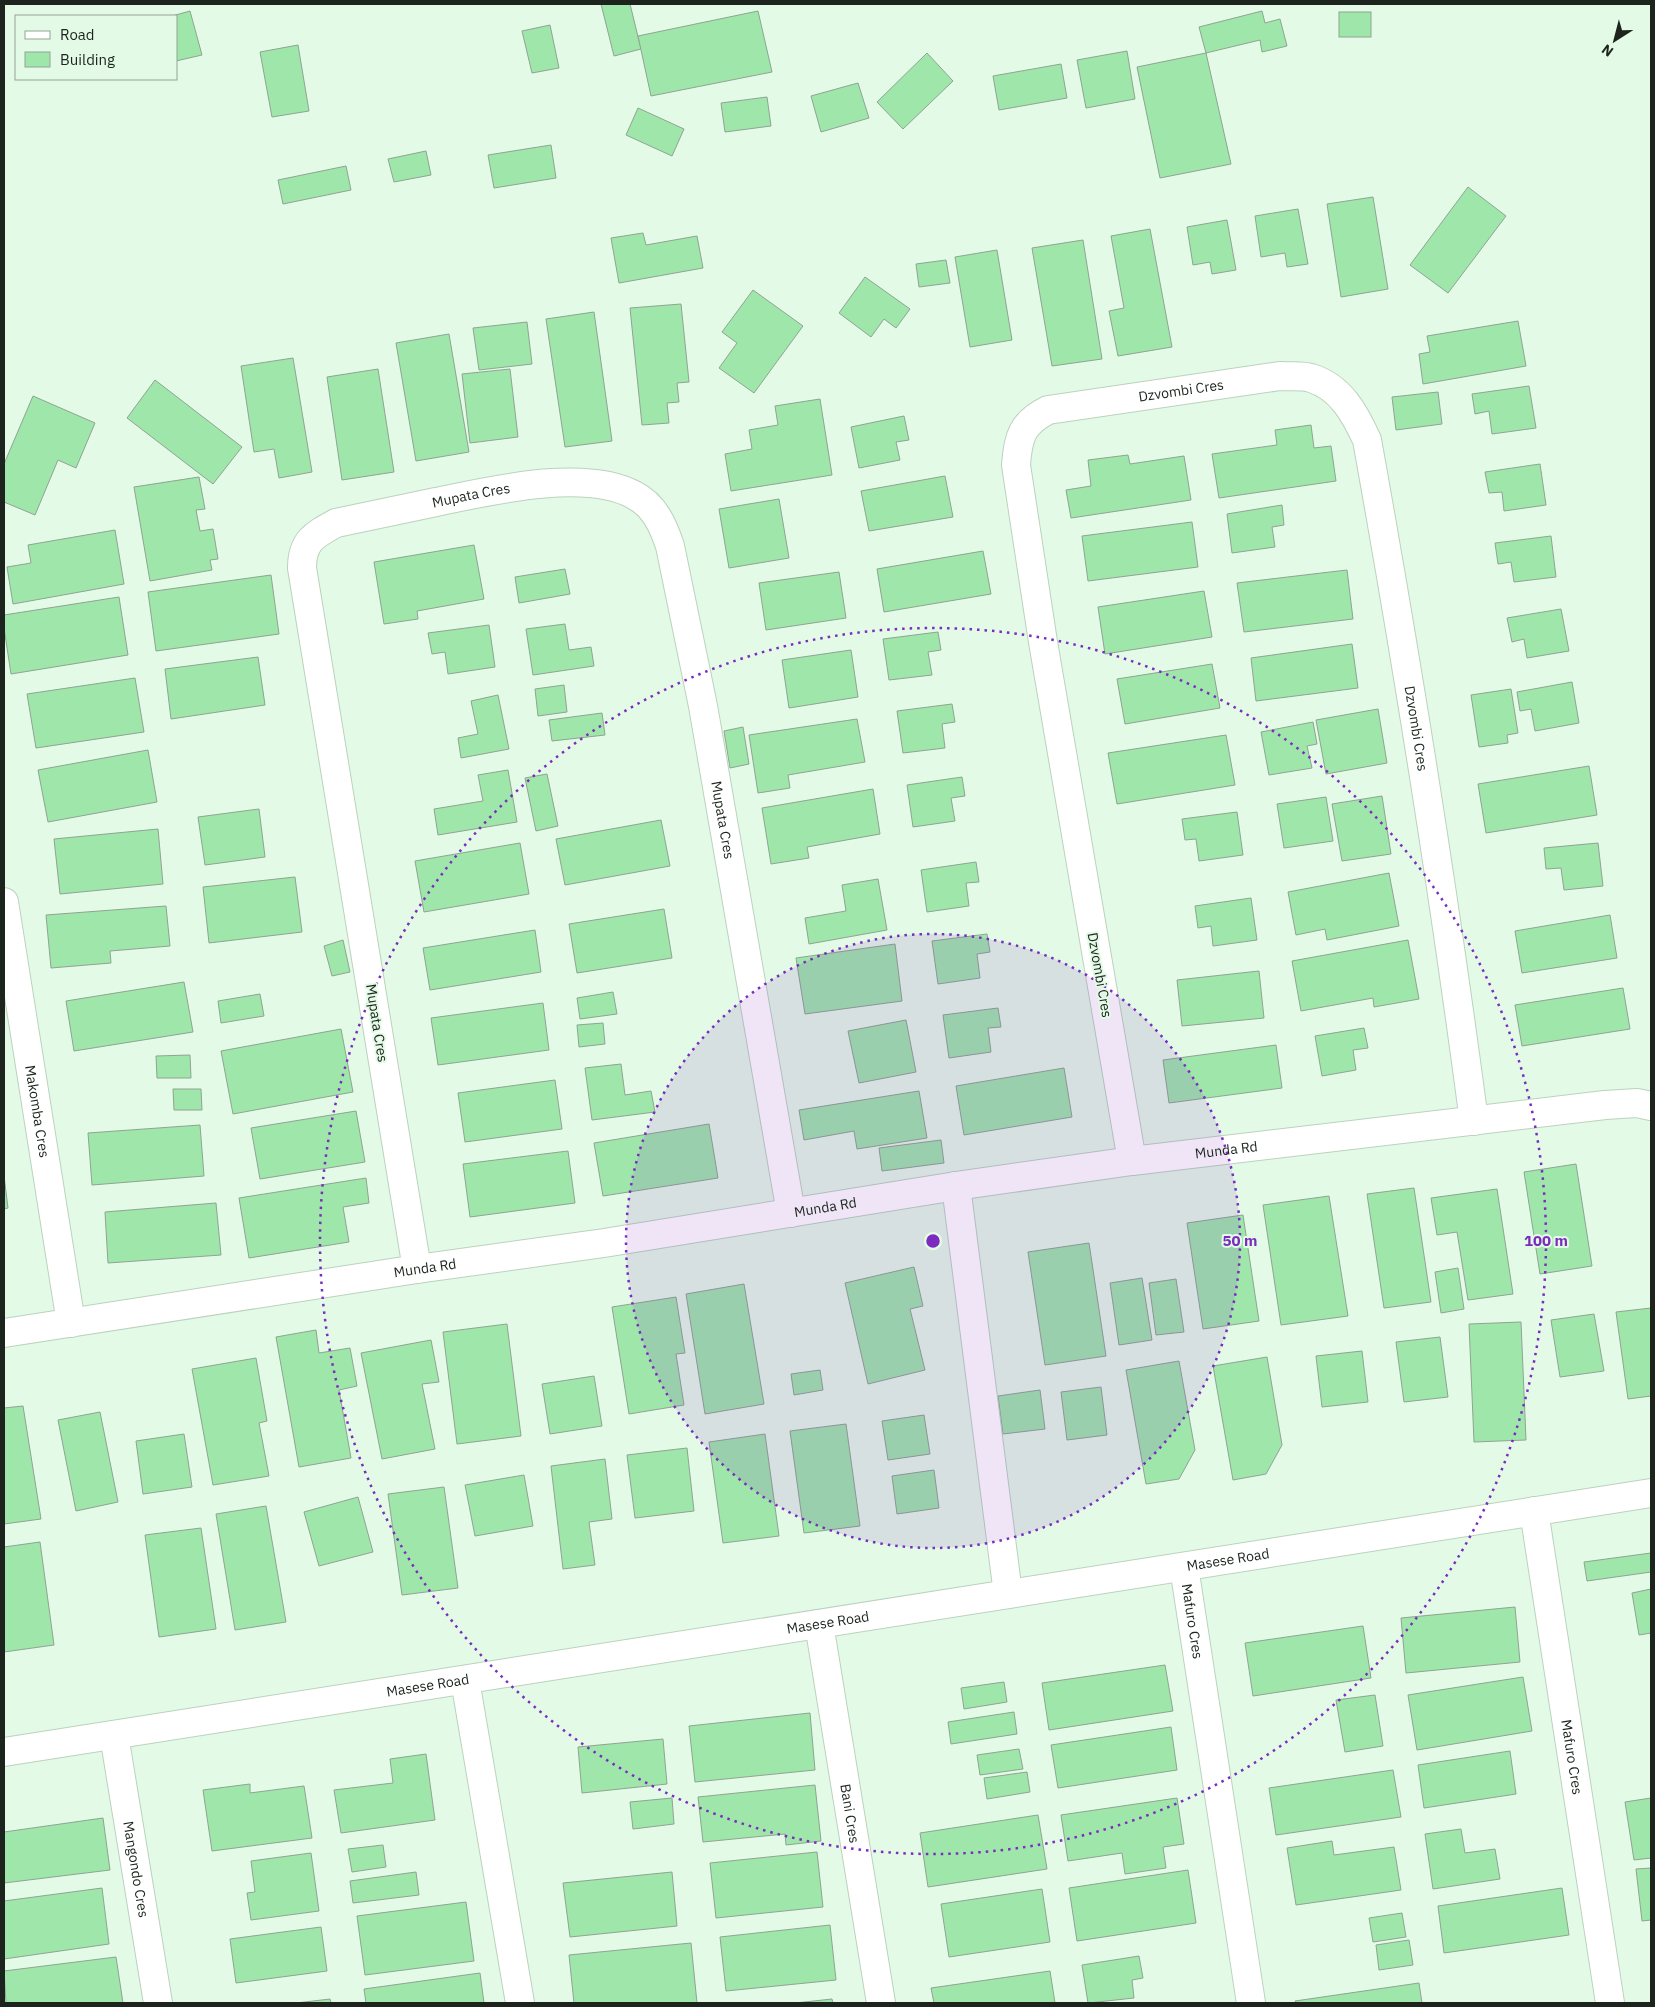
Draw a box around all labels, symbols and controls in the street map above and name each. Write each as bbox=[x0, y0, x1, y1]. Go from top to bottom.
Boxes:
legend bbox=[15, 15, 178, 80]
north arrow bbox=[1590, 15, 1640, 65]
text: Road bbox=[60, 25, 95, 44]
text: N bbox=[1598, 40, 1617, 61]
text: Building bbox=[60, 50, 115, 69]
street label: Dzvombi Cres bbox=[1137, 375, 1225, 406]
street label: Mupata Cres bbox=[430, 479, 511, 512]
street label: Dzvombi Cres bbox=[1401, 685, 1432, 772]
street label: Mupata Cres bbox=[707, 780, 738, 861]
street label: Dzvombi Cres bbox=[1084, 931, 1116, 1019]
street label: Mupata Cres bbox=[362, 983, 392, 1064]
street label: Makomba Cres bbox=[21, 1064, 54, 1159]
street label: Munda Rd bbox=[1194, 1137, 1259, 1162]
street label: Munda Rd bbox=[793, 1193, 858, 1221]
text: 50 m bbox=[1223, 1231, 1257, 1250]
text: 100 m bbox=[1524, 1231, 1568, 1250]
centre of rings bbox=[924, 1232, 942, 1250]
street label: Munda Rd bbox=[392, 1255, 457, 1281]
street label: Masese Road bbox=[1185, 1544, 1271, 1575]
street label: Mafuro Cres bbox=[1178, 1582, 1207, 1660]
street label: Masese Road bbox=[785, 1607, 870, 1638]
street label: Masese Road bbox=[385, 1670, 470, 1701]
street label: Mafuro Cres bbox=[1557, 1718, 1587, 1796]
street label: Bani Cres bbox=[836, 1783, 864, 1845]
street label: Mangondo Cres bbox=[119, 1820, 153, 1919]

